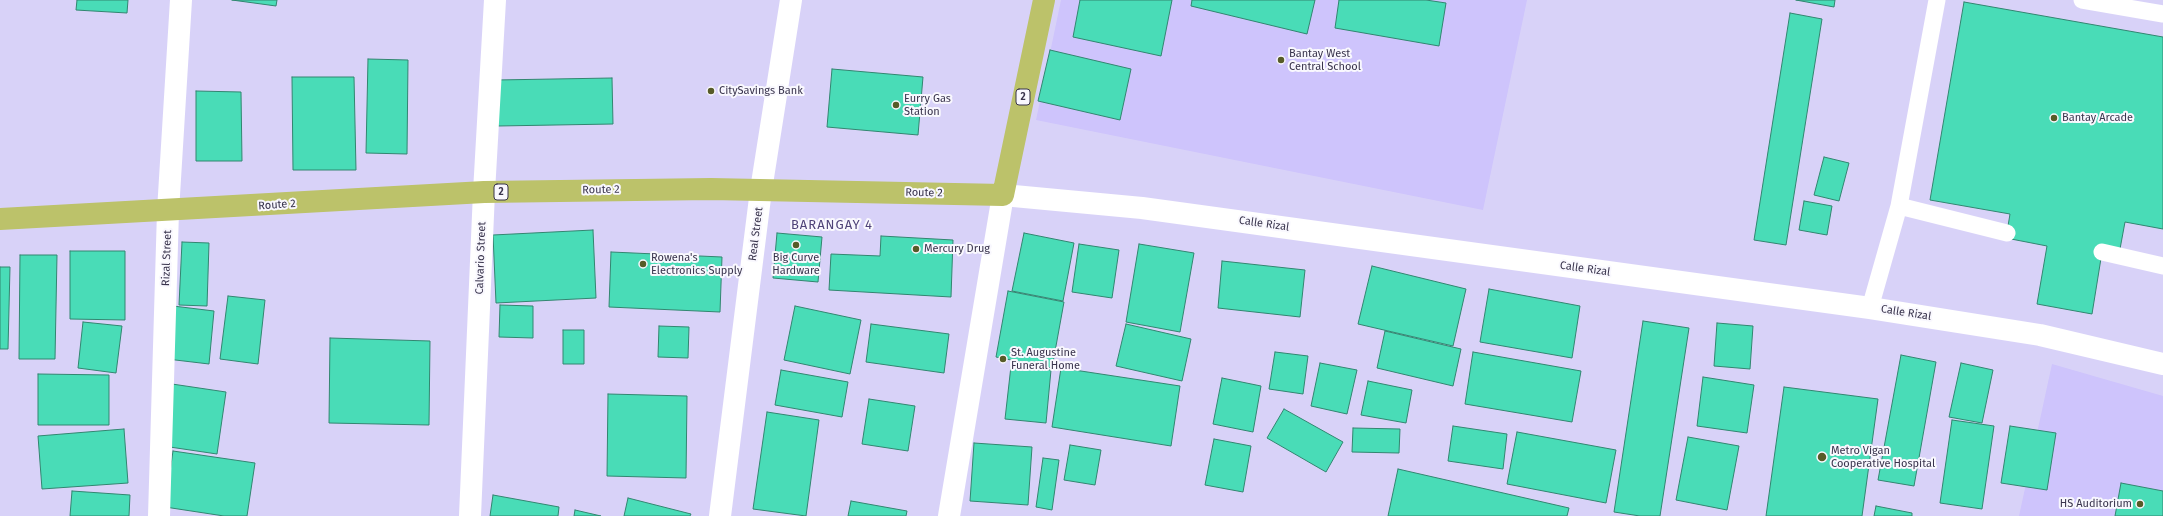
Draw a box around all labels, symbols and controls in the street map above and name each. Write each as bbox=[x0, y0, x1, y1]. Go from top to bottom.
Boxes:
place label: Bantay West Central School bbox=[1289, 47, 1361, 73]
marker: Bantay West Central School bbox=[1276, 55, 1286, 65]
place label: CitySavings Bank bbox=[719, 84, 803, 98]
marker: CitySavings Bank bbox=[706, 86, 716, 96]
road number: 2 bbox=[1016, 89, 1030, 105]
place label: Eurry Gas Station bbox=[904, 92, 951, 118]
marker: Eurry Gas Station bbox=[891, 100, 901, 110]
place label: Bantay Arcade bbox=[2062, 111, 2133, 125]
marker: Bantay Arcade bbox=[2049, 113, 2059, 123]
street label: Route 2 bbox=[582, 183, 620, 197]
road number: 2 bbox=[494, 184, 508, 200]
street label: Route 2 bbox=[905, 186, 943, 200]
street label: Route 2 bbox=[258, 197, 296, 213]
street label: Real Street bbox=[746, 206, 766, 262]
street label: Calle Rizal bbox=[1238, 214, 1290, 234]
district label: BARANGAY 4 bbox=[791, 217, 873, 233]
street label: Calvario Street bbox=[473, 221, 489, 295]
street label: Rizal Street bbox=[159, 230, 175, 286]
marker: Big Curve Hardware bbox=[791, 240, 801, 250]
place label: Mercury Drug bbox=[924, 242, 990, 256]
marker: Mercury Drug bbox=[911, 244, 921, 254]
place label: Rowena's Electronics Supply bbox=[651, 251, 742, 277]
place label: Big Curve Hardware bbox=[772, 251, 820, 277]
marker: Rowena's Electronics Supply bbox=[638, 259, 648, 269]
street label: Calle Rizal bbox=[1559, 259, 1611, 279]
street label: Calle Rizal bbox=[1880, 303, 1932, 323]
place label: St. Augustine Funeral Home bbox=[1011, 346, 1080, 372]
marker: St. Augustine Funeral Home bbox=[998, 354, 1008, 364]
place label: Metro Vigan Cooperative Hospital bbox=[1831, 444, 1935, 470]
marker: Metro Vigan Cooperative Hospital bbox=[1816, 451, 1828, 463]
place label: HS Auditorium bbox=[2060, 497, 2132, 511]
marker: HS Auditorium bbox=[2135, 499, 2145, 509]

